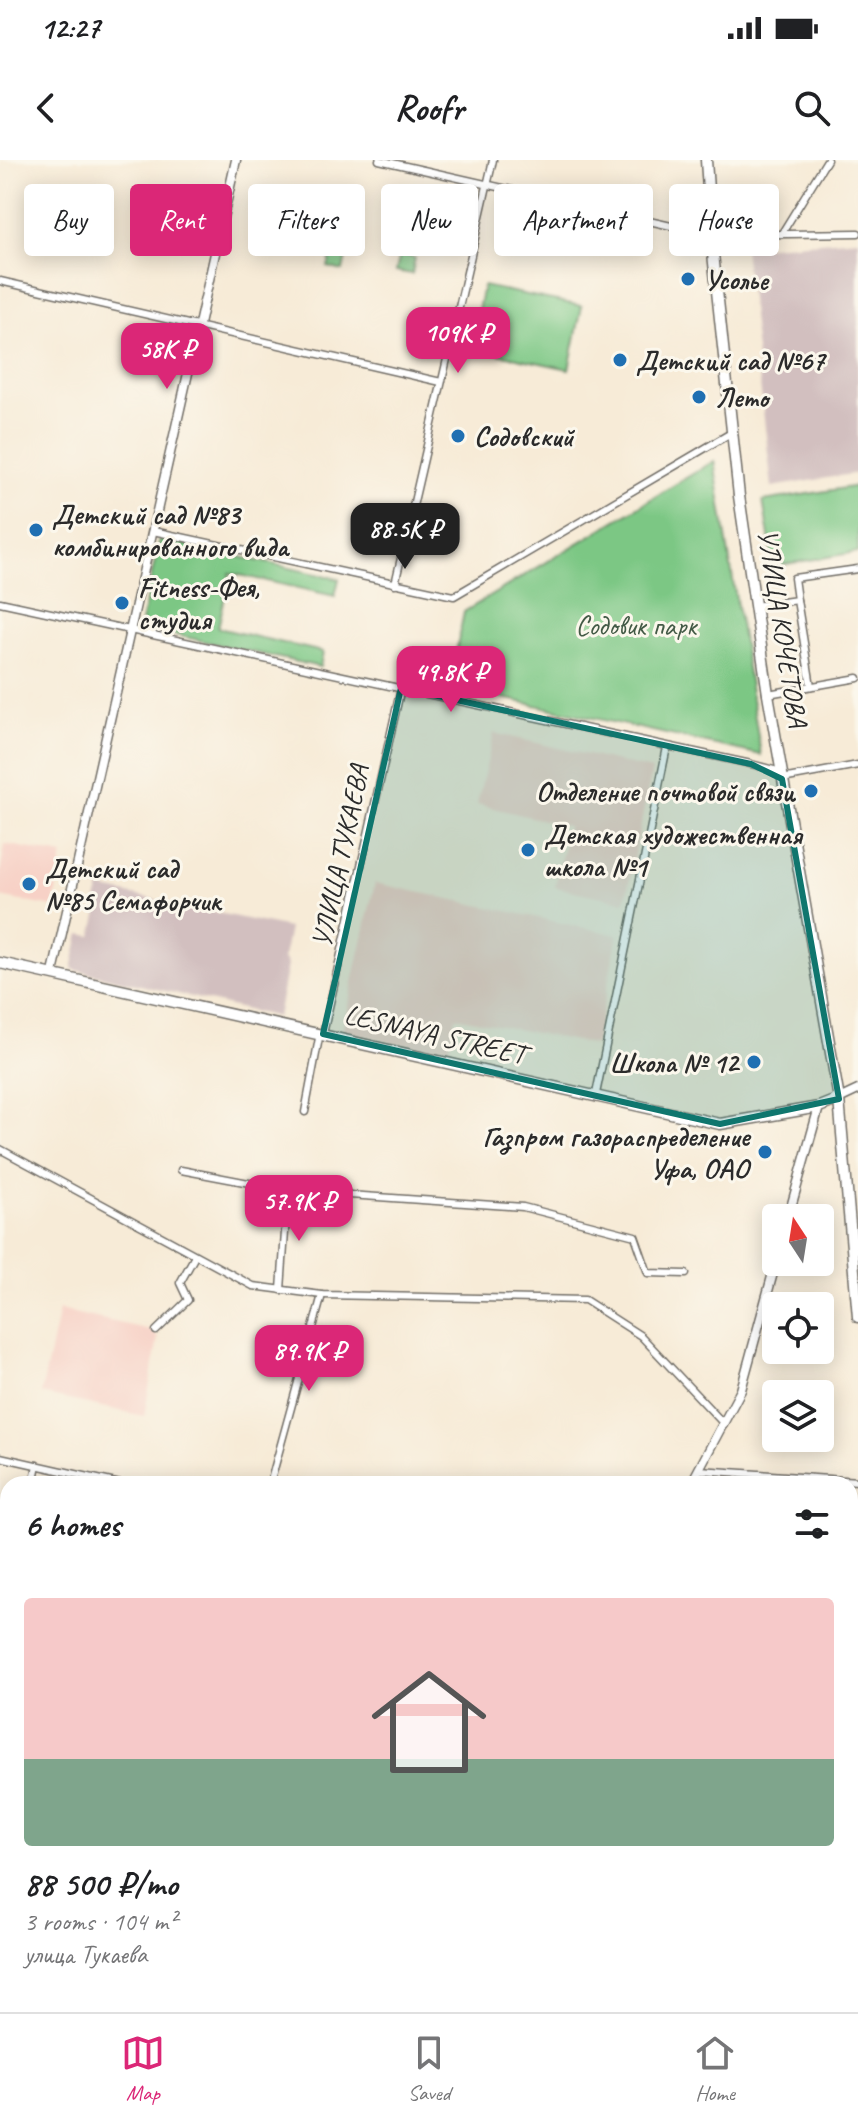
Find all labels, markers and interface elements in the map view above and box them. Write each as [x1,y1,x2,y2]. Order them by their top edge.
text: 12:27 [40,9,100,47]
text: Roofr [394,85,464,131]
icon: back [24,86,68,130]
icon: search [790,86,834,130]
chip: Buy [24,184,114,256]
chip: Rent [130,184,232,256]
chip: Filters [248,184,365,256]
chip: New [381,184,478,256]
chip: Apartment [494,184,653,256]
chip: House [669,184,779,256]
place label: Усолье [704,262,770,297]
marker: Усолье [679,270,697,288]
pin: 109K ₽ [393,307,523,375]
text: 109K ₽ [424,316,492,349]
pin: 58K ₽ [111,323,223,391]
text: 58K ₽ [139,332,195,365]
place label: Детский сад №67 [636,343,827,378]
marker: Детский сад №67 [611,351,629,369]
place label: Лето [715,380,771,415]
marker: Лето [690,388,708,406]
place label: Содовский [474,419,576,454]
marker: Содовский [449,427,467,445]
place label: Детский сад №83 комбинированного вида [52,497,291,564]
pin: 88.5K ₽ [331,503,479,571]
text: 88.5K ₽ [369,512,441,545]
marker: Детский сад №83 комбинированного вида [27,521,45,539]
street label: УЛИЦА КОЧЕТОВА [750,527,816,731]
place label: Fitness-Фея, студия [138,570,260,637]
marker: Fitness-Фея, студия [113,594,131,612]
park label: Содовик парк [576,608,698,643]
pin: 49.8K ₽ [377,646,525,714]
text: 49.8K ₽ [415,655,487,688]
street label: УЛИЦА ТУКАЕВА [304,760,377,950]
place label: Отделение почтовой связи [536,774,796,809]
marker: Отделение почтовой связи [802,782,820,800]
place label: Детская художественная школа №1 [544,817,804,884]
marker: Детская художественная школа №1 [519,841,537,859]
place label: Детский сад №85 Семафорчик [45,851,222,918]
marker: Детский сад №85 Семафорчик [20,875,38,893]
street label: LESNAYA STREET [341,996,536,1073]
place label: Школа № 12 [609,1045,740,1080]
marker: Школа № 12 [745,1053,763,1071]
place label: Газпром газораспределение Уфа, ОАО [483,1119,752,1186]
marker: Газпром газораспределение Уфа, ОАО [756,1143,774,1161]
pin: 57.9K ₽ [225,1175,373,1243]
text: 57.9K ₽ [263,1184,335,1217]
north arrow [762,1204,834,1276]
map controls [762,1204,834,1452]
button: locate [762,1292,834,1364]
pin: 89.9K ₽ [235,1325,383,1393]
text: 89.9K ₽ [273,1334,345,1367]
button: layers [762,1380,834,1452]
icon: filters [790,1502,834,1546]
text: 6 homes [24,1503,121,1546]
icon: home [357,1650,501,1794]
text: 88 500 ₽/mo [24,1862,178,1905]
text: 3 rooms · 104 m² [24,1905,176,1938]
text: улица Тукаева [24,1938,147,1971]
tab: Map [121,2031,165,2107]
tab: Saved [407,2031,451,2107]
tab: Home [693,2031,737,2107]

